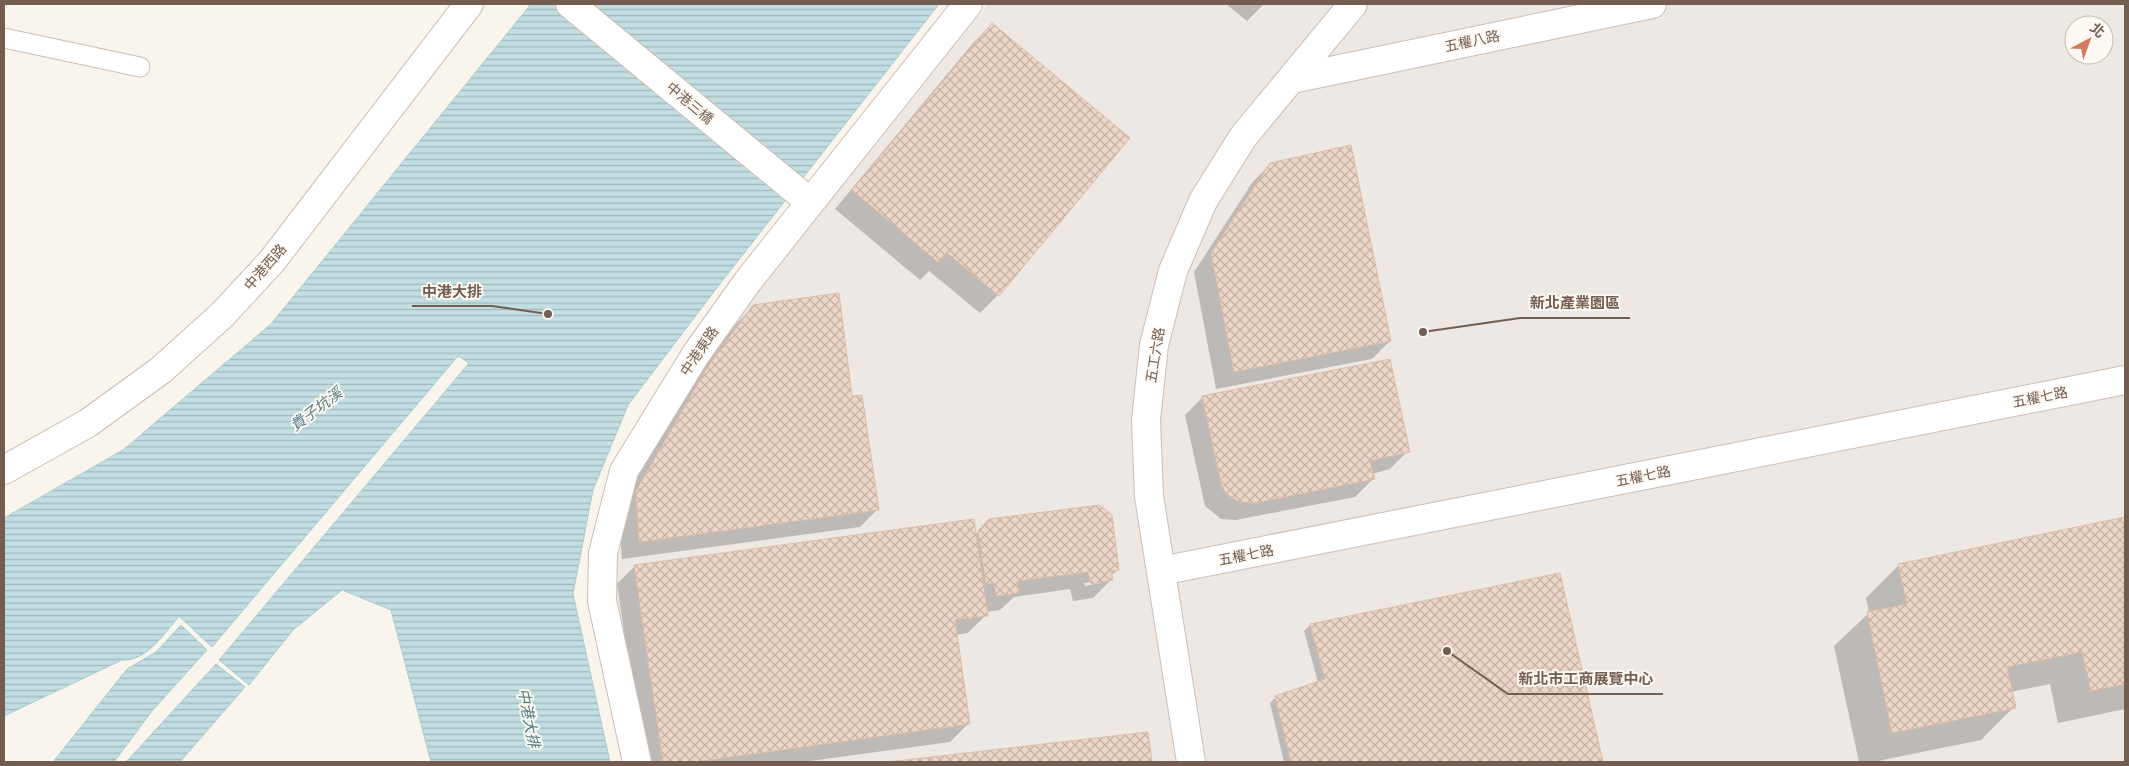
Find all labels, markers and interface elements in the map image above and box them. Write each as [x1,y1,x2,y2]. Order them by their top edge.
north arrow [2064,15,2114,65]
text: 北 [2086,19,2109,42]
street label: 五權八路 [1443,26,1501,56]
street label: 中港三橋 [663,78,717,128]
street label: 中港西路 [240,240,290,294]
callout: 中港大排 [412,276,492,306]
text: 中港大排 [422,282,482,301]
callout: 新北產業園區 [1520,288,1630,318]
text: 新北產業園區 [1530,293,1620,312]
street label: 中港東路 [676,323,722,379]
street label: 五工六路 [1142,326,1168,384]
water label: 貴子坑溪 [286,382,347,435]
street label: 五權七路 [2011,383,2069,411]
street label: 五權七路 [1614,462,1672,490]
street label: 五權七路 [1217,541,1275,569]
callout: 新北市工商展覽中心 [1508,664,1663,694]
text: 新北市工商展覽中心 [1518,669,1654,688]
water label: 中港大排 [514,687,544,751]

